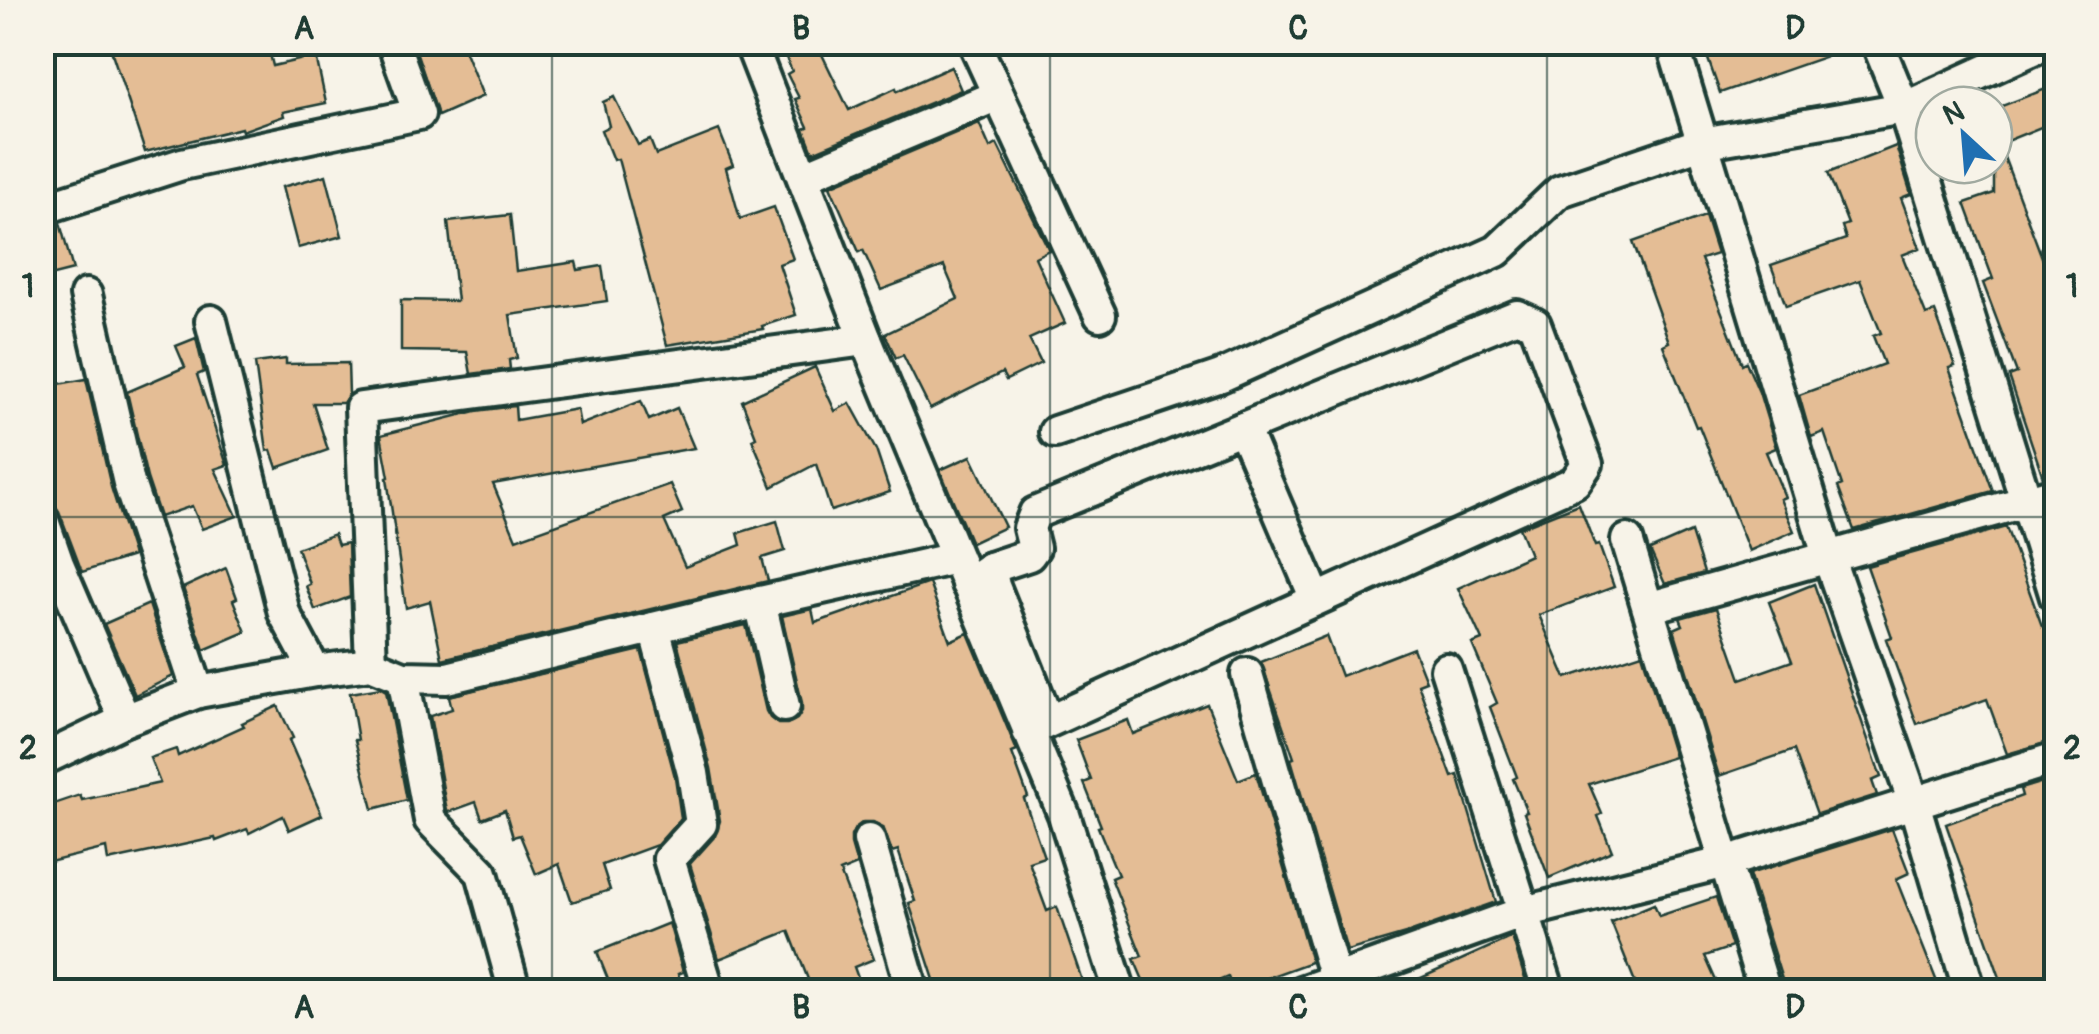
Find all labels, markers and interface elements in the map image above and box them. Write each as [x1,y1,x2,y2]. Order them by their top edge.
text: A [294,9,315,49]
text: B [792,9,810,49]
text: C [1288,9,1308,49]
text: D [1785,9,1805,49]
north arrow [1914,85,2014,185]
text: N [1938,94,1970,134]
text: 1 [22,267,34,307]
text: 1 [2066,267,2078,307]
text: 2 [19,729,37,769]
text: 2 [2063,729,2081,769]
text: A [294,988,315,1028]
text: B [792,988,810,1028]
text: C [1288,988,1308,1028]
text: D [1785,988,1805,1028]

